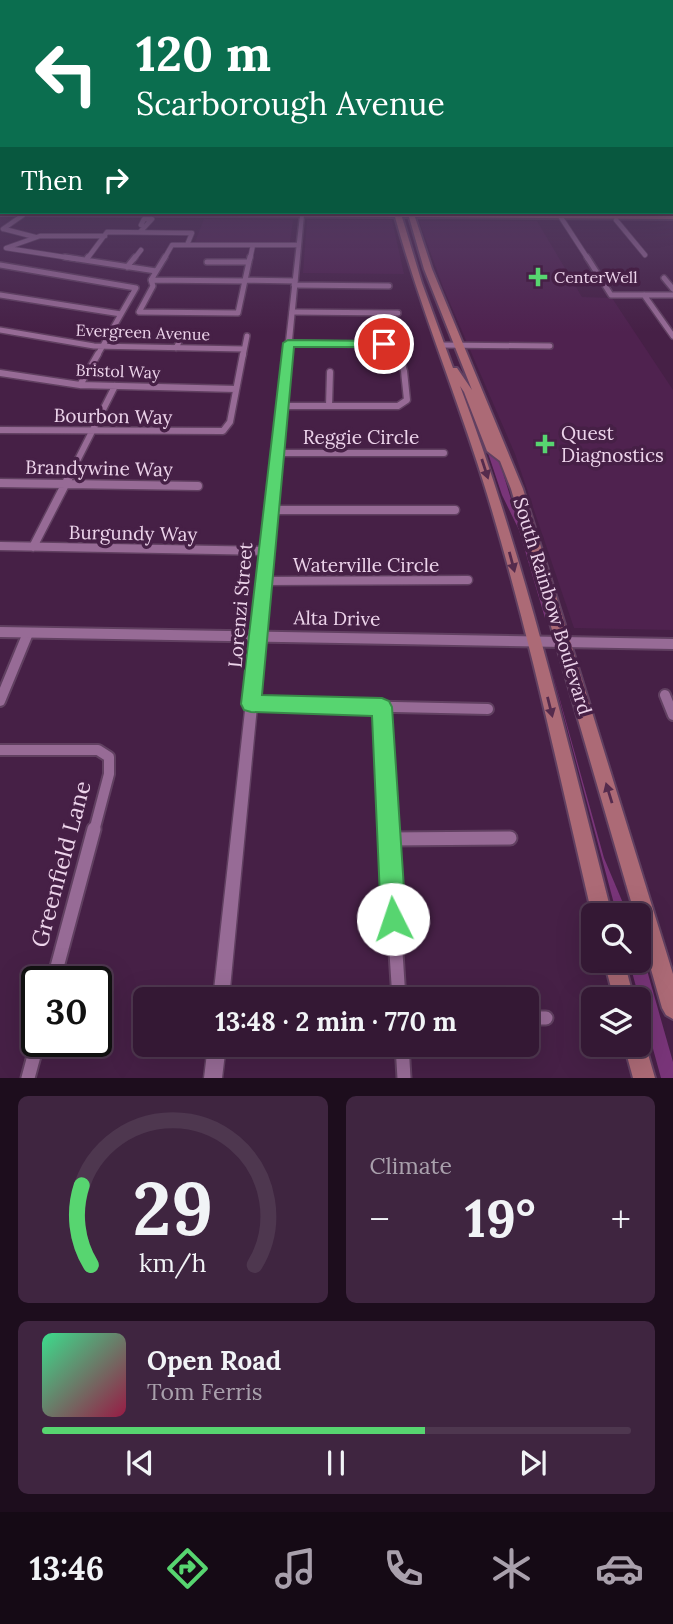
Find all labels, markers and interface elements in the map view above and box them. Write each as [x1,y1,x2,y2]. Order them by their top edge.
text: 120 m [136,22,271,84]
icon: left [21,28,112,119]
text: Scarborough Avenue [136,83,445,124]
icon: right [97,161,135,199]
text: Then [21,164,83,197]
marker: CenterWell [528,267,548,287]
place label: CenterWell [554,267,638,287]
pin [354,314,414,374]
street label: Evergreen Avenue [75,320,211,344]
icon: arrive [365,325,403,363]
street label: Bristol Way [75,360,161,382]
street label: Bourbon Way [53,403,173,429]
place label: Quest Diagnostics [561,421,664,467]
street label: Reggie Circle [303,425,419,449]
marker: Quest Diagnostics [535,434,555,454]
street label: Brandywine Way [25,455,173,481]
one-way arrow [480,458,491,479]
street label: South Rainbow Boulevard [508,494,598,718]
street label: Burgundy Way [68,520,198,546]
street label: Lorenzi Street [223,541,257,669]
one-way arrow [507,552,517,573]
street label: Waterville Circle [293,553,439,577]
street label: Alta Drive [292,605,381,631]
one-way arrow [545,697,556,719]
street label: Greenfield Lane [24,778,97,950]
one-way arrow [604,783,614,804]
position arrow [356,882,430,956]
map controls [581,903,651,1057]
button: search [581,903,651,973]
speed limit sign: 30 [21,966,112,1057]
button: layers [581,987,651,1057]
text: 13:48 · 2 min · 770 m [215,1005,457,1038]
text: Climate [370,1151,452,1180]
text: 29 [132,1163,213,1256]
text: 19° [465,1185,536,1251]
text: − [370,1195,390,1243]
text: + [611,1195,631,1243]
text: km/h [139,1247,207,1279]
text: Open Road [147,1344,281,1377]
text: Tom Ferris [147,1377,262,1406]
icon: previous [121,1444,159,1482]
icon: pause [317,1444,355,1482]
icon: next [514,1444,552,1482]
icon: directions [163,1544,212,1593]
icon: music [271,1544,320,1593]
icon: phone [379,1544,428,1593]
icon: climate [487,1544,536,1593]
icon: car [595,1544,644,1593]
text: 13:46 [29,1548,104,1589]

